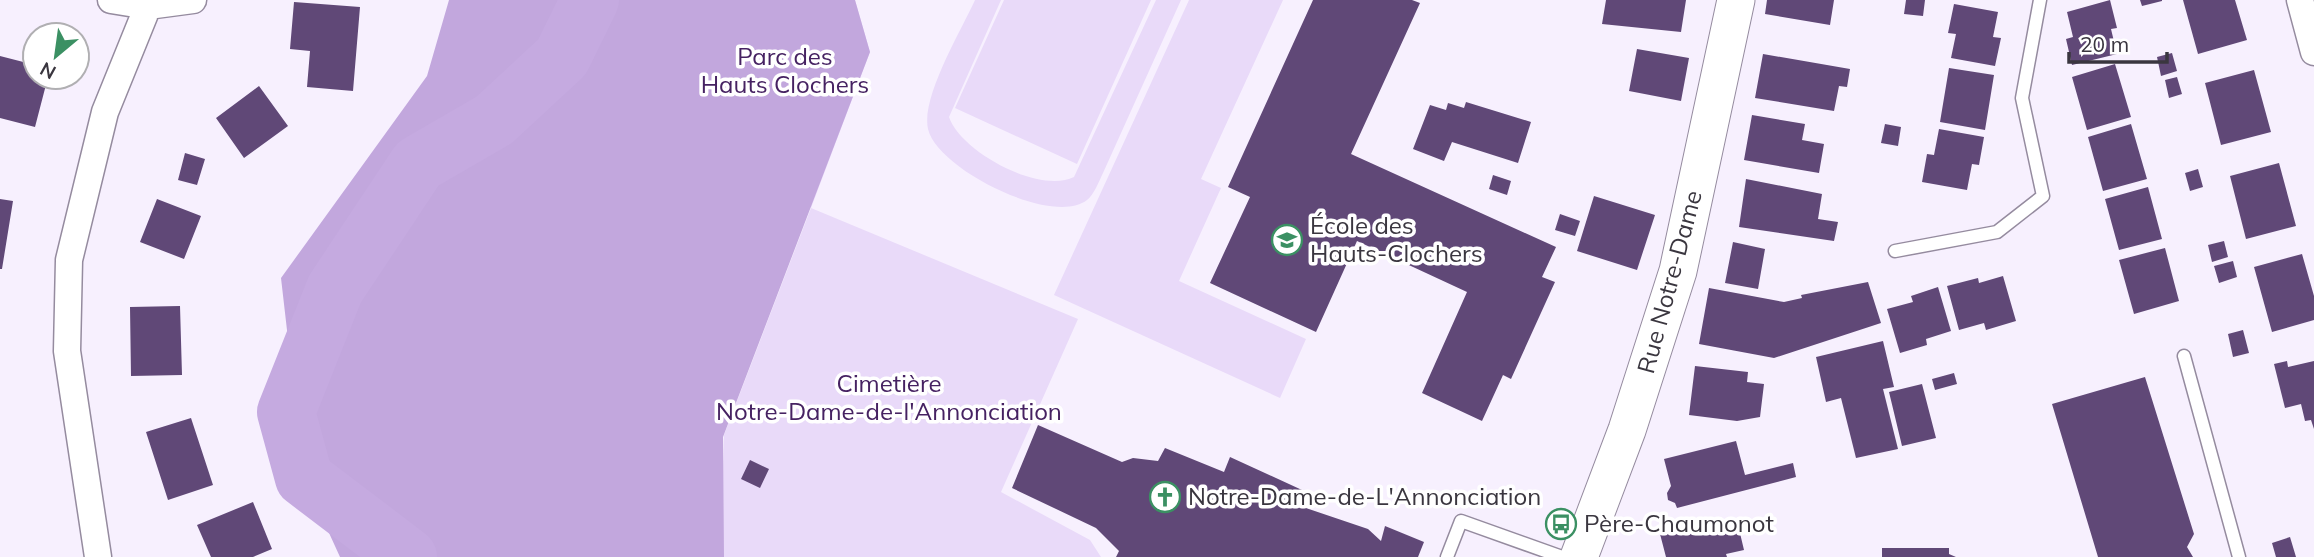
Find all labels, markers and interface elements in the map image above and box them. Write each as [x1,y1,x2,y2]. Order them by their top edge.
north arrow [21,21,91,91]
scale bar [2069,21,2167,65]
text: 20 m [2080,31,2129,57]
park label: Parc des Hauts Clochers [701,41,869,99]
text: N [36,57,60,85]
street label: Rue Notre-Dame [1630,187,1708,377]
place label: École des Hauts-Clochers [1310,210,1483,268]
school or university icon: École des Hauts-Clochers [1270,223,1304,257]
park label: Cimetière Notre-Dame-de-l'Annonciation [716,368,1062,426]
church icon: Notre-Dame-de-L'Annonciation [1148,480,1182,514]
place label: Notre-Dame-de-L'Annonciation [1188,481,1541,511]
bus stop icon: Père-Chaumonot [1544,507,1578,541]
place label: Père-Chaumonot [1584,508,1774,538]

